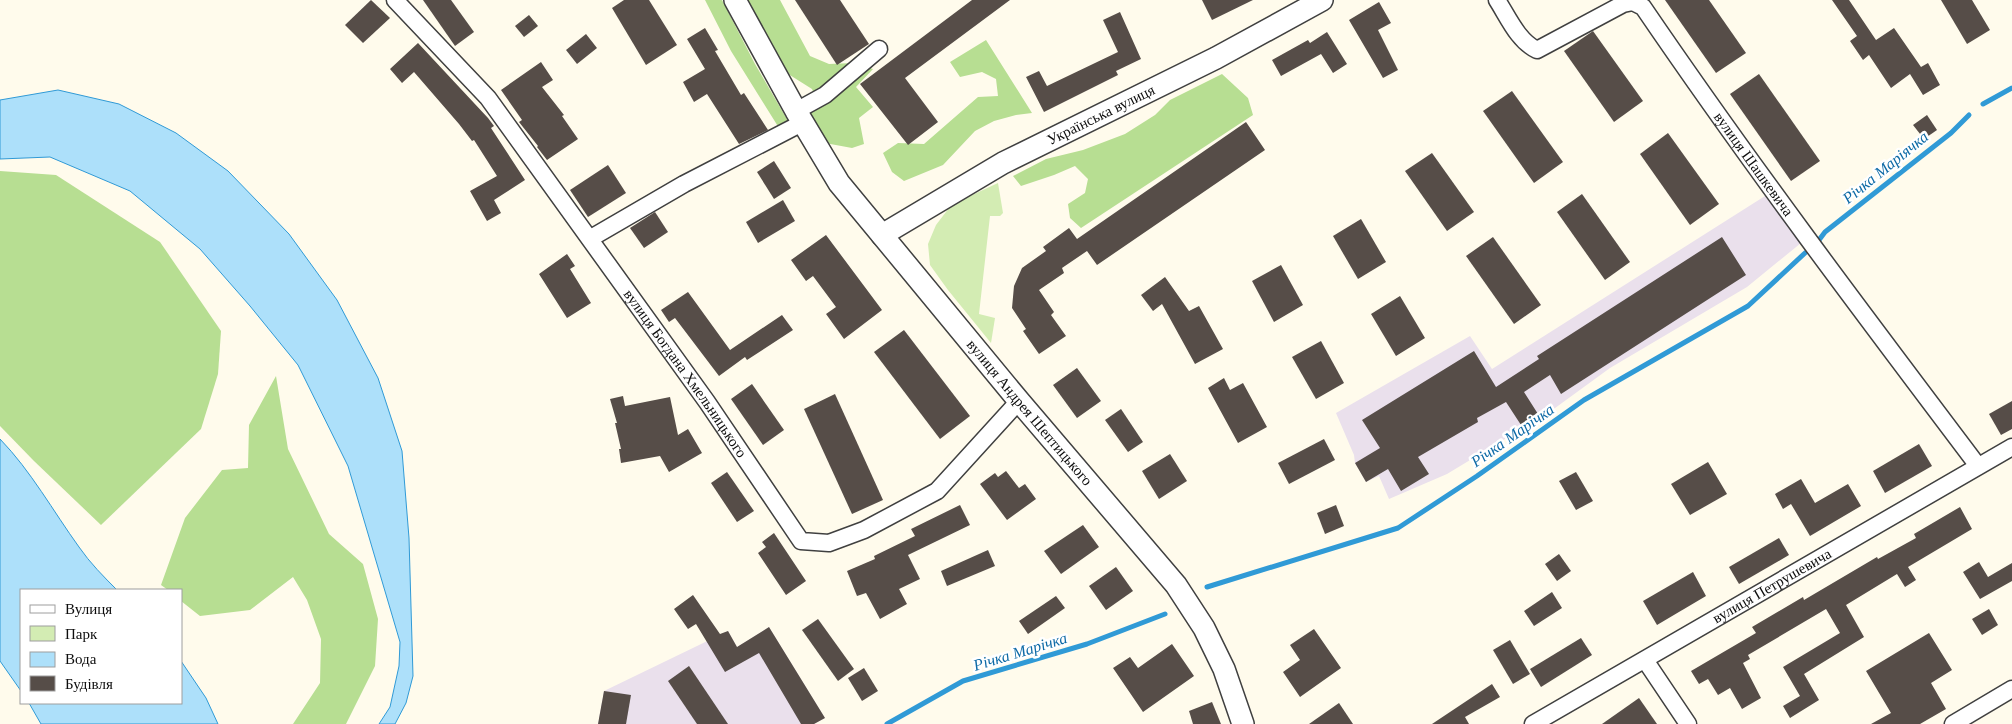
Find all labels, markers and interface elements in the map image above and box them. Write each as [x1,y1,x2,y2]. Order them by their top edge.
street label: Українська вулиця [1045,81,1157,148]
street label: вулиця Шашкевича [1711,109,1797,219]
water label: Річка Маріячка [1839,128,1932,208]
street label: вулиця Богдана Хмельницького [621,287,750,460]
street label: вулиця Андрея Шептицького [964,337,1096,489]
water label: Річка Марічка [1467,401,1558,472]
street label: вулиця Петрушевича [1710,545,1834,626]
legend [20,589,182,704]
text: Вулиця [65,601,112,617]
text: Парк [65,626,98,642]
water label: Річка Марічка [970,629,1069,675]
text: Вода [65,651,97,667]
text: Будівля [65,676,113,692]

